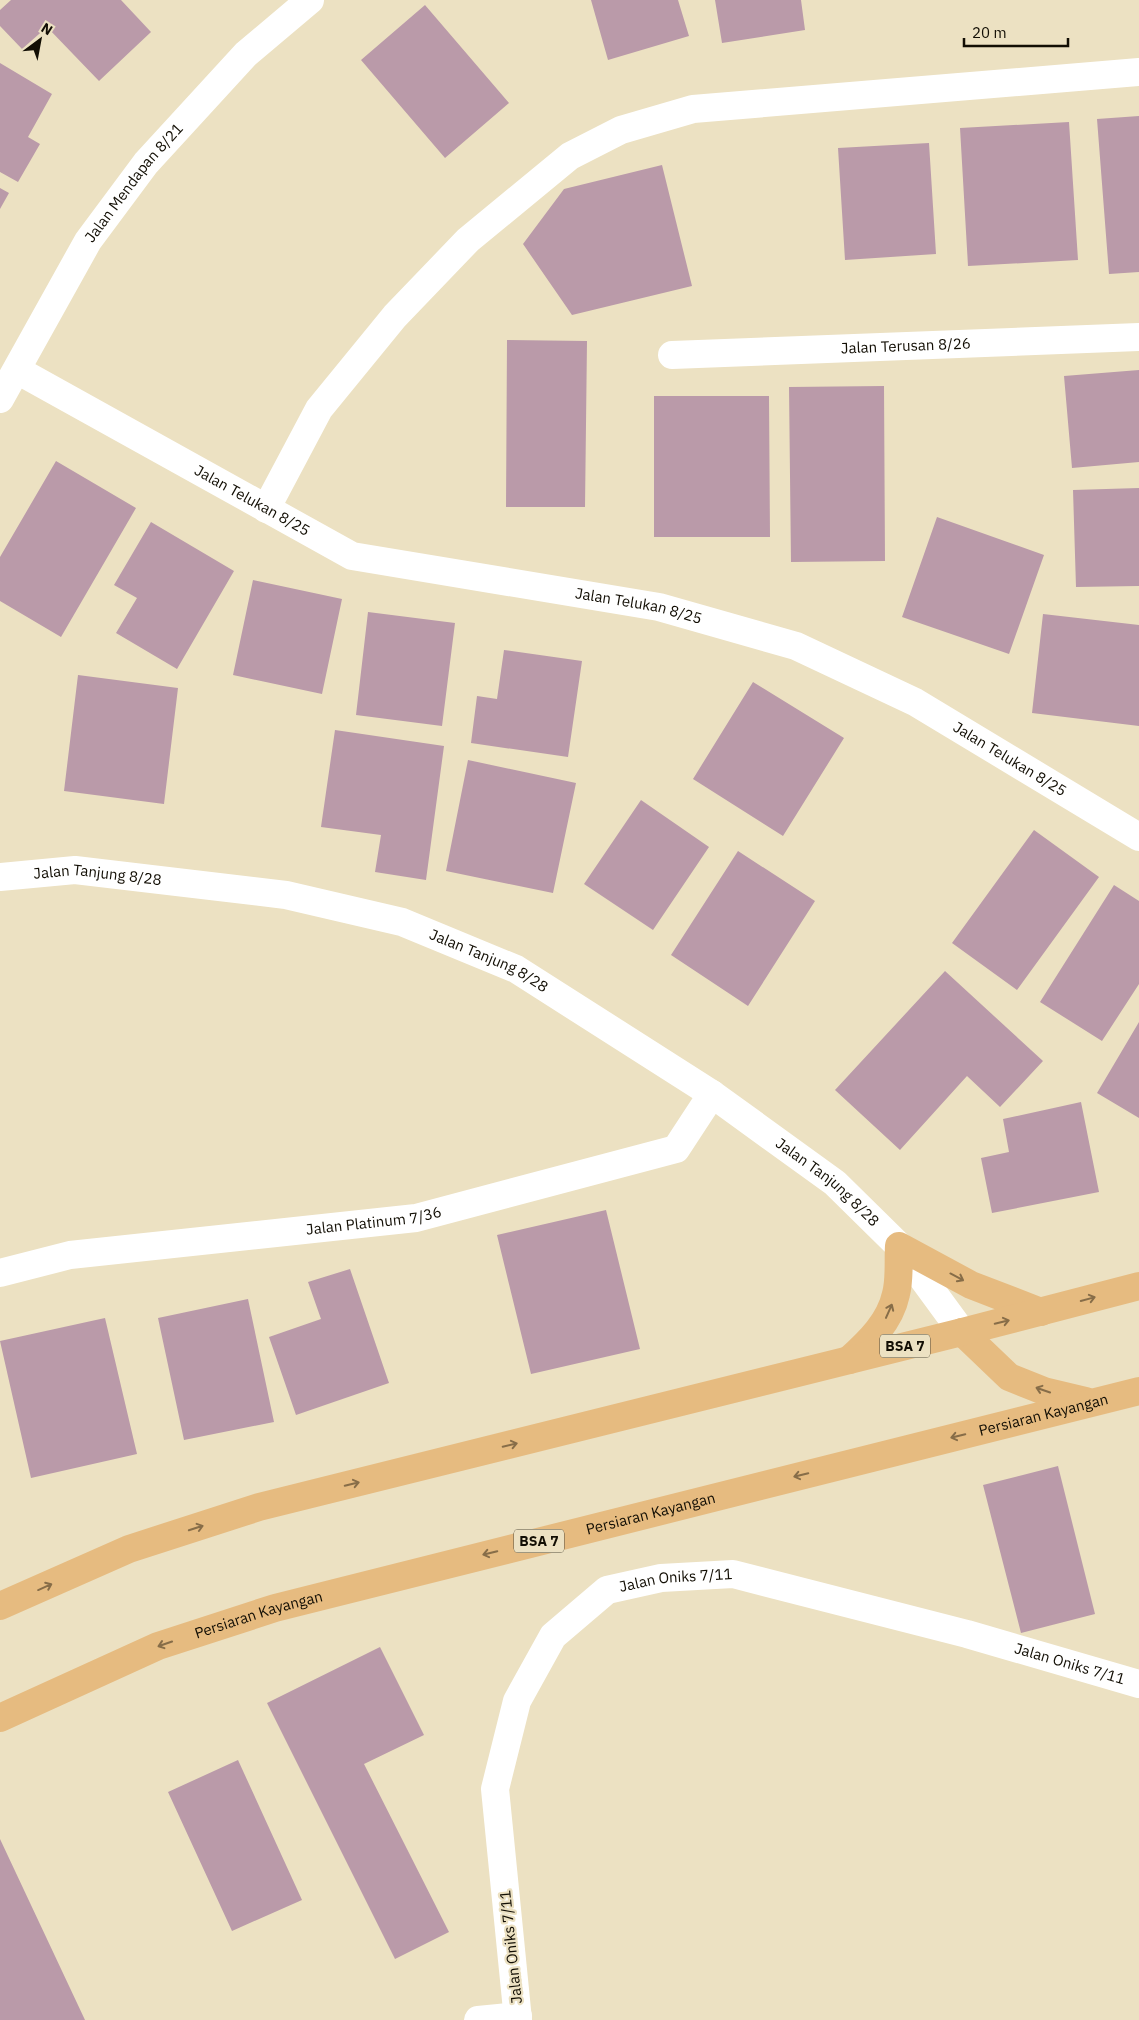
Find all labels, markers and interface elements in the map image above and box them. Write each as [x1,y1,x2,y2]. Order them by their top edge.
north arrow [15,15,65,65]
scale bar [964,15,1068,47]
text: N [38,19,56,39]
text: 20 m [972,23,1007,42]
street label: Jalan Mendapan 8/21 [80,119,187,246]
street label: Jalan Terusan 8/26 [841,333,971,357]
street label: Jalan Telukan 8/25 [191,461,313,540]
street label: Jalan Telukan 8/25 [574,583,704,628]
street label: Jalan Telukan 8/25 [950,717,1070,800]
street label: Jalan Tanjung 8/28 [32,860,163,889]
street label: Jalan Tanjung 8/28 [427,924,552,996]
street label: Jalan Tanjung 8/28 [772,1133,883,1230]
street label: Jalan Platinum 7/36 [305,1202,443,1239]
one-way arrow [949,1273,964,1283]
one-way arrow [1080,1294,1096,1304]
one-way arrow [885,1304,895,1319]
one-way arrow [993,1317,1009,1326]
road number: BSA 7 [880,1334,930,1358]
one-way arrow [1036,1385,1051,1394]
street label: Persiaran Kayangan [977,1389,1110,1440]
one-way arrow [951,1431,967,1441]
one-way arrow [501,1440,517,1449]
one-way arrow [793,1471,809,1480]
one-way arrow [344,1479,360,1488]
street label: Persiaran Kayangan [584,1488,717,1539]
one-way arrow [187,1522,203,1532]
road number: BSA 7 [514,1530,564,1552]
one-way arrow [483,1549,499,1559]
street label: Jalan Oniks 7/11 [617,1564,733,1596]
one-way arrow [37,1581,52,1591]
street label: Persiaran Kayangan [192,1586,324,1643]
street label: Jalan Oniks 7/11 [1012,1638,1127,1688]
one-way arrow [158,1640,174,1649]
street label: Jalan Oniks 7/11 [495,1889,526,2005]

